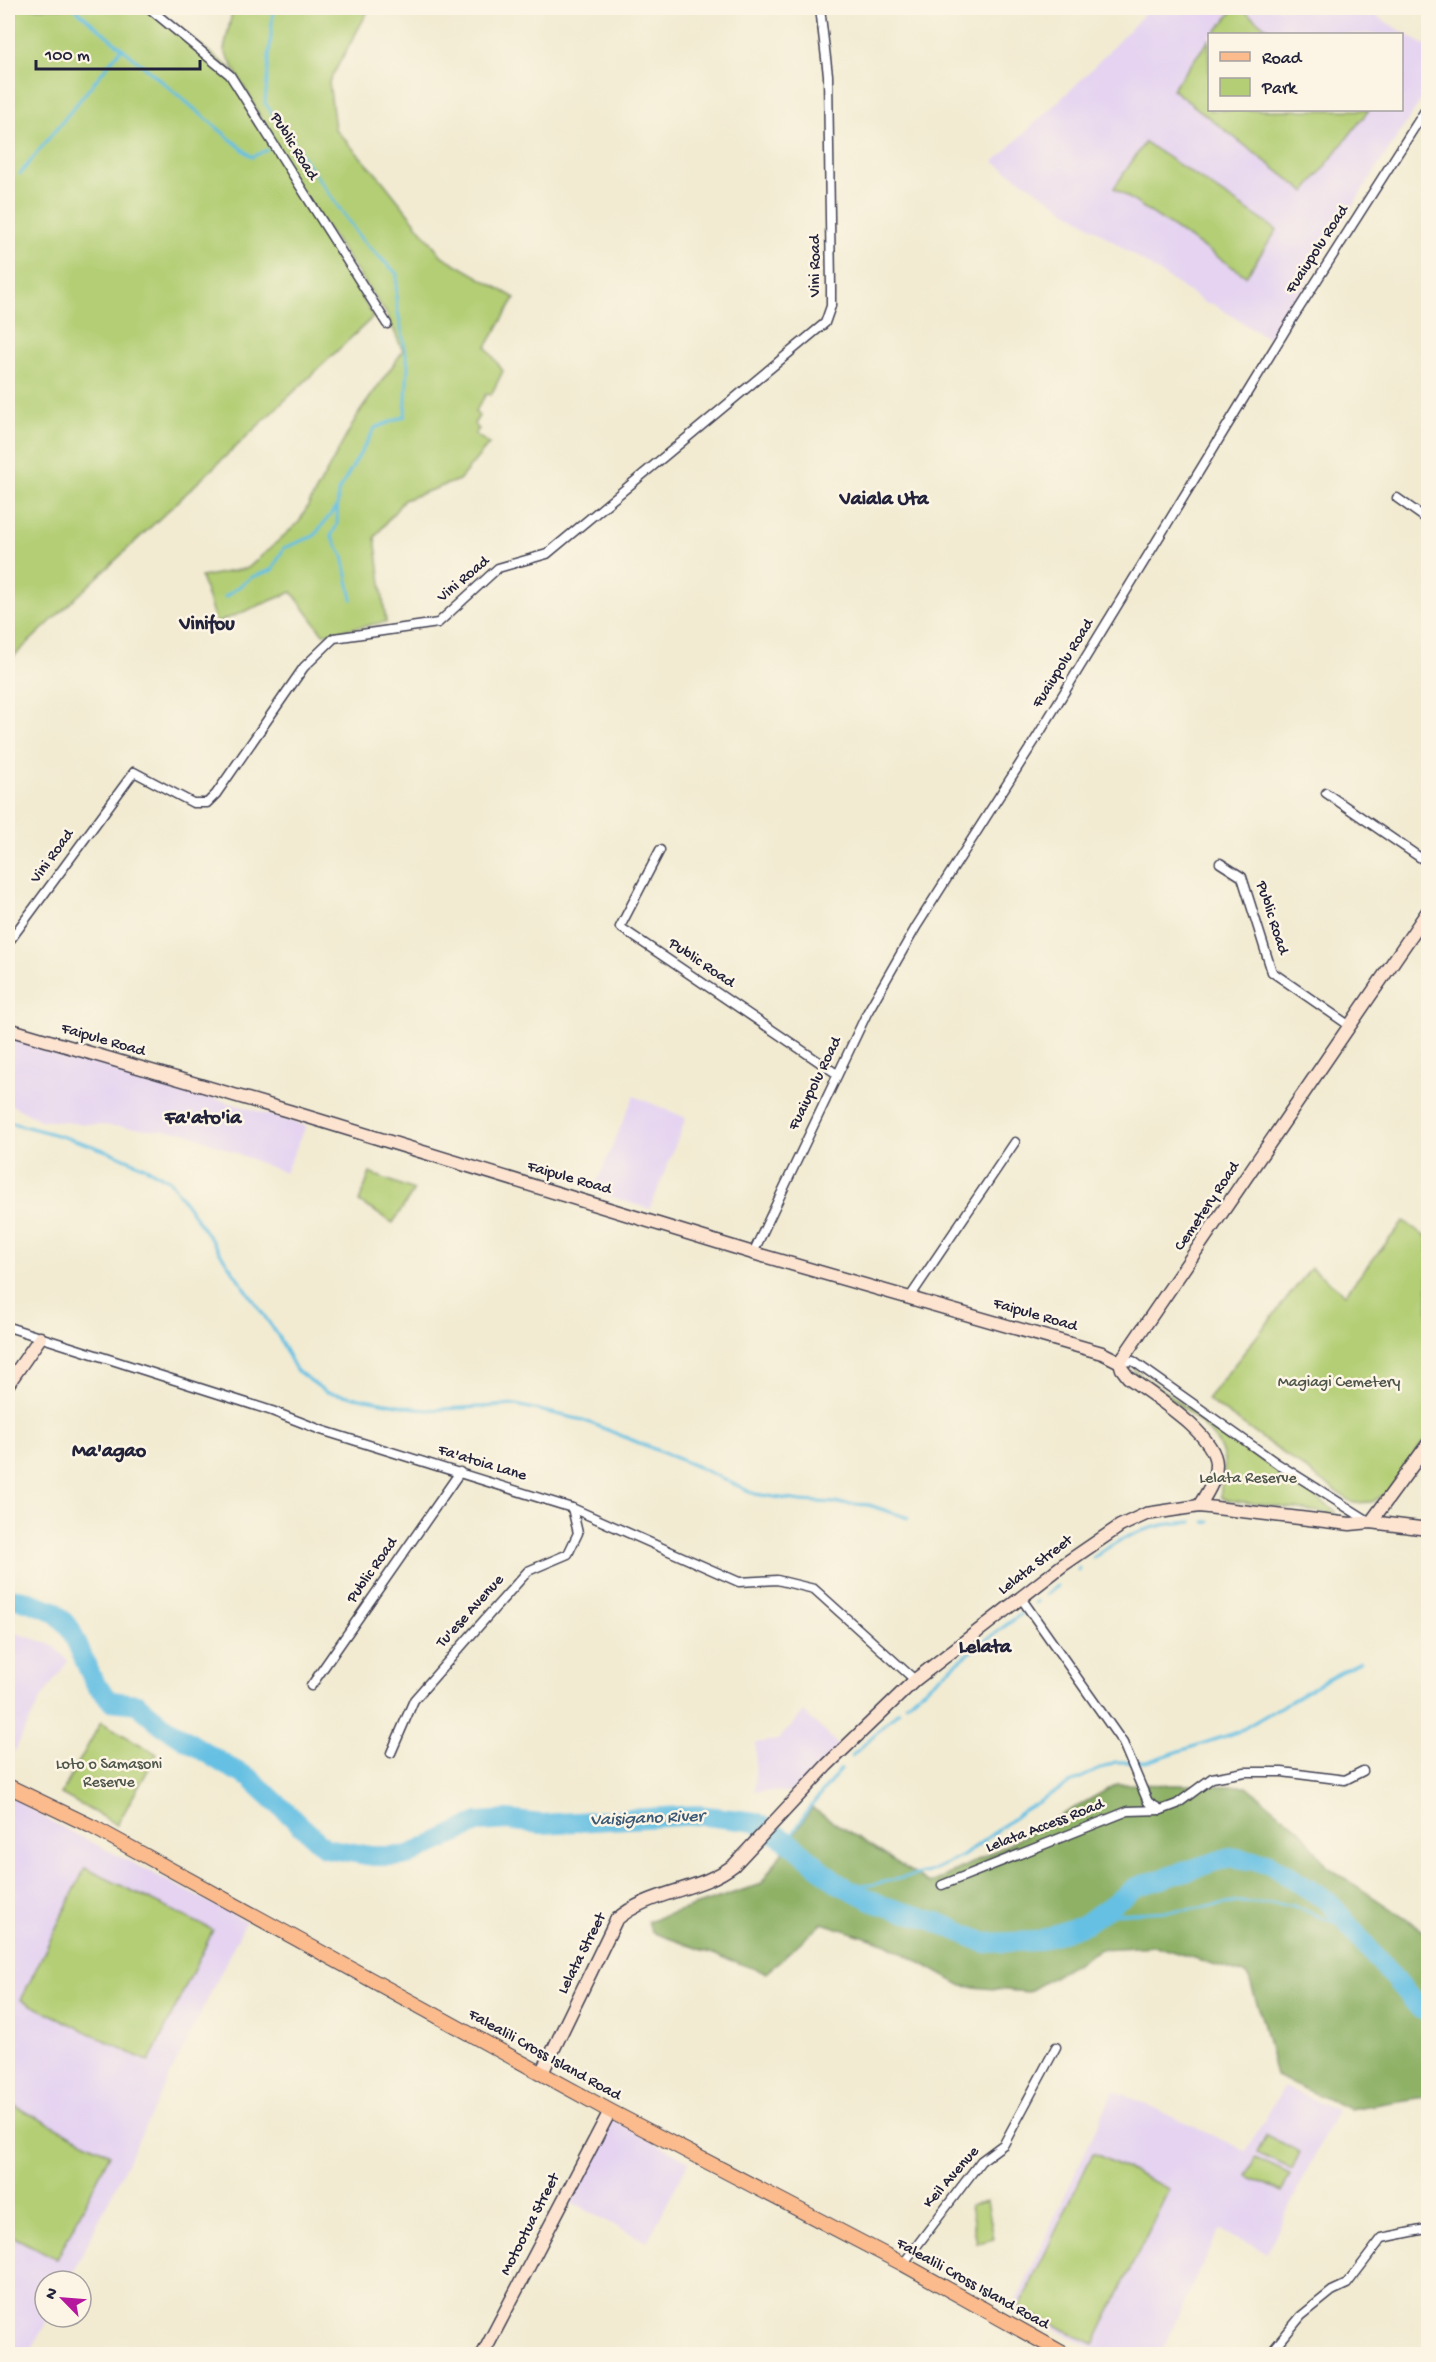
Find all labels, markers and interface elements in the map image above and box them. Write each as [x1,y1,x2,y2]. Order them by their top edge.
scale bar [36,33,200,71]
legend [1208,33,1403,111]
text: 100 m [44,46,90,67]
text: Road [1262,49,1303,70]
text: Park [1261,79,1298,100]
street label: Public Road [264,109,322,186]
street label: Fuaiupolu Road [1282,201,1354,299]
street label: Vini Road [807,233,826,298]
district label: Vaiala Uta [839,489,929,512]
street label: Vini Road [433,552,495,608]
district label: Vinifou [178,614,235,637]
street label: Fuaiupolu Road [1029,615,1100,713]
street label: Vini Road [26,825,80,889]
street label: Public Road [1250,878,1292,959]
street label: Public Road [663,934,739,994]
street label: Faipule Road [58,1020,149,1062]
street label: Fuaiupolu Road [785,1033,847,1135]
district label: Fa'ato'ia [164,1108,242,1131]
street label: Cemetery Road [1171,1157,1246,1255]
street label: Faipule Road [524,1158,615,1200]
street label: Faipule Road [990,1295,1081,1337]
park label: Magiagi Cemetery [1278,1374,1400,1393]
district label: Ma'agao [72,1441,147,1464]
street label: Fa'atoia Lane [434,1441,529,1487]
park label: Lelata Reserve [1199,1470,1297,1489]
street label: Lelata Street [995,1531,1078,1600]
street label: Public Road [343,1533,403,1608]
street label: Tu'ese Avenue [432,1571,509,1653]
district label: Lelata [959,1637,1012,1660]
park label: Loto o Samasoni Reserve [56,1756,162,1793]
street label: Lelata Access Road [983,1795,1108,1858]
water label: Vaisigano River [590,1806,708,1831]
street label: Lelata Street [554,1909,612,1998]
street label: Falealili Cross Island Road [463,2006,625,2107]
street label: Keil Avenue [920,2143,985,2213]
street label: Motootua Street [497,2170,566,2279]
street label: Falealili Cross Island Road [891,2235,1053,2336]
north arrow [33,2269,93,2329]
text: N [42,2285,64,2303]

